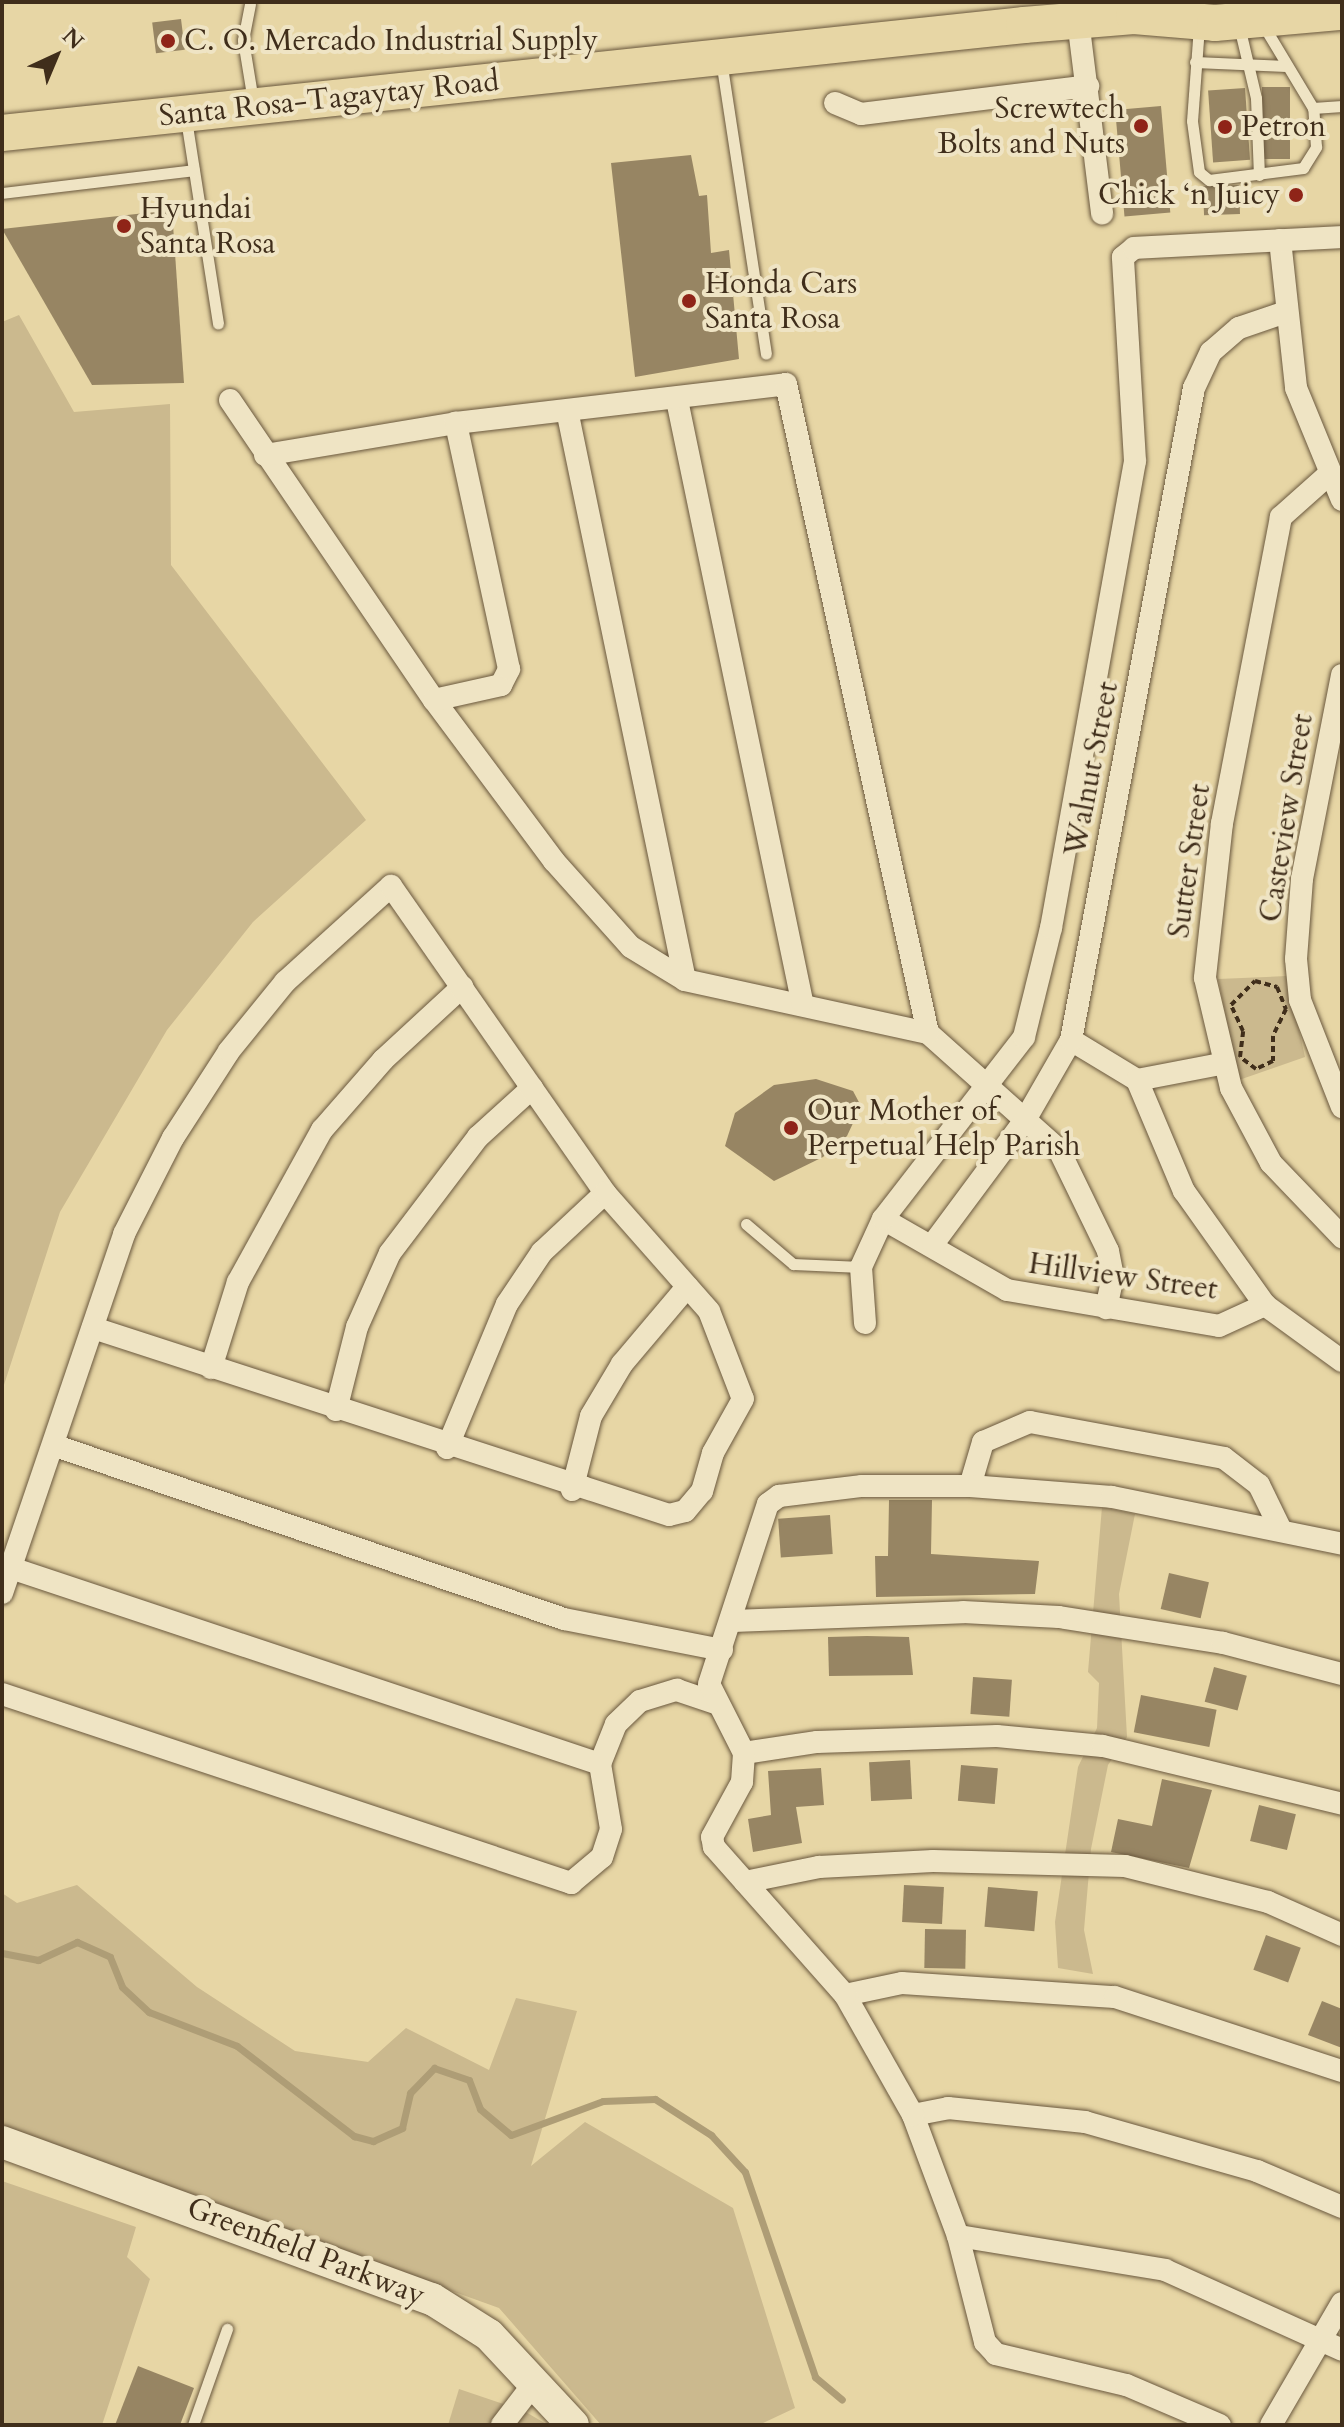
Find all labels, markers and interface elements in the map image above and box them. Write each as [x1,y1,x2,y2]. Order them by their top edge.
north arrow [16,16,96,96]
text: N [55,21,90,56]
place label: C. O. Mercado Industrial Supply [184,23,598,59]
marker: C. O. Mercado Industrial Supply [159,32,177,50]
street label: Santa Rosa-Tagaytay Road [157,63,501,135]
place label: Screwtech Bolts and Nuts [938,91,1125,162]
place label: Petron [1241,109,1326,145]
marker: Screwtech Bolts and Nuts [1132,117,1150,135]
marker: Petron [1216,118,1234,136]
place label: Chick ‘n Juicy [1098,177,1280,213]
marker: Chick ‘n Juicy [1287,186,1305,204]
place label: Hyundai Santa Rosa [140,191,276,262]
marker: Hyundai Santa Rosa [115,217,133,235]
place label: Honda Cars Santa Rosa [705,266,857,336]
marker: Honda Cars Santa Rosa [680,292,698,310]
street label: Walnut Street [1057,679,1127,859]
street label: Casteview Street [1253,711,1321,925]
street label: Sutter Street [1161,782,1219,940]
place label: Our Mother of Perpetual Help Parish [807,1093,1080,1164]
marker: Our Mother of Perpetual Help Parish [782,1119,800,1137]
street label: Hillview Street [1026,1246,1220,1308]
street label: Greenfield Parkway [182,2190,430,2314]

